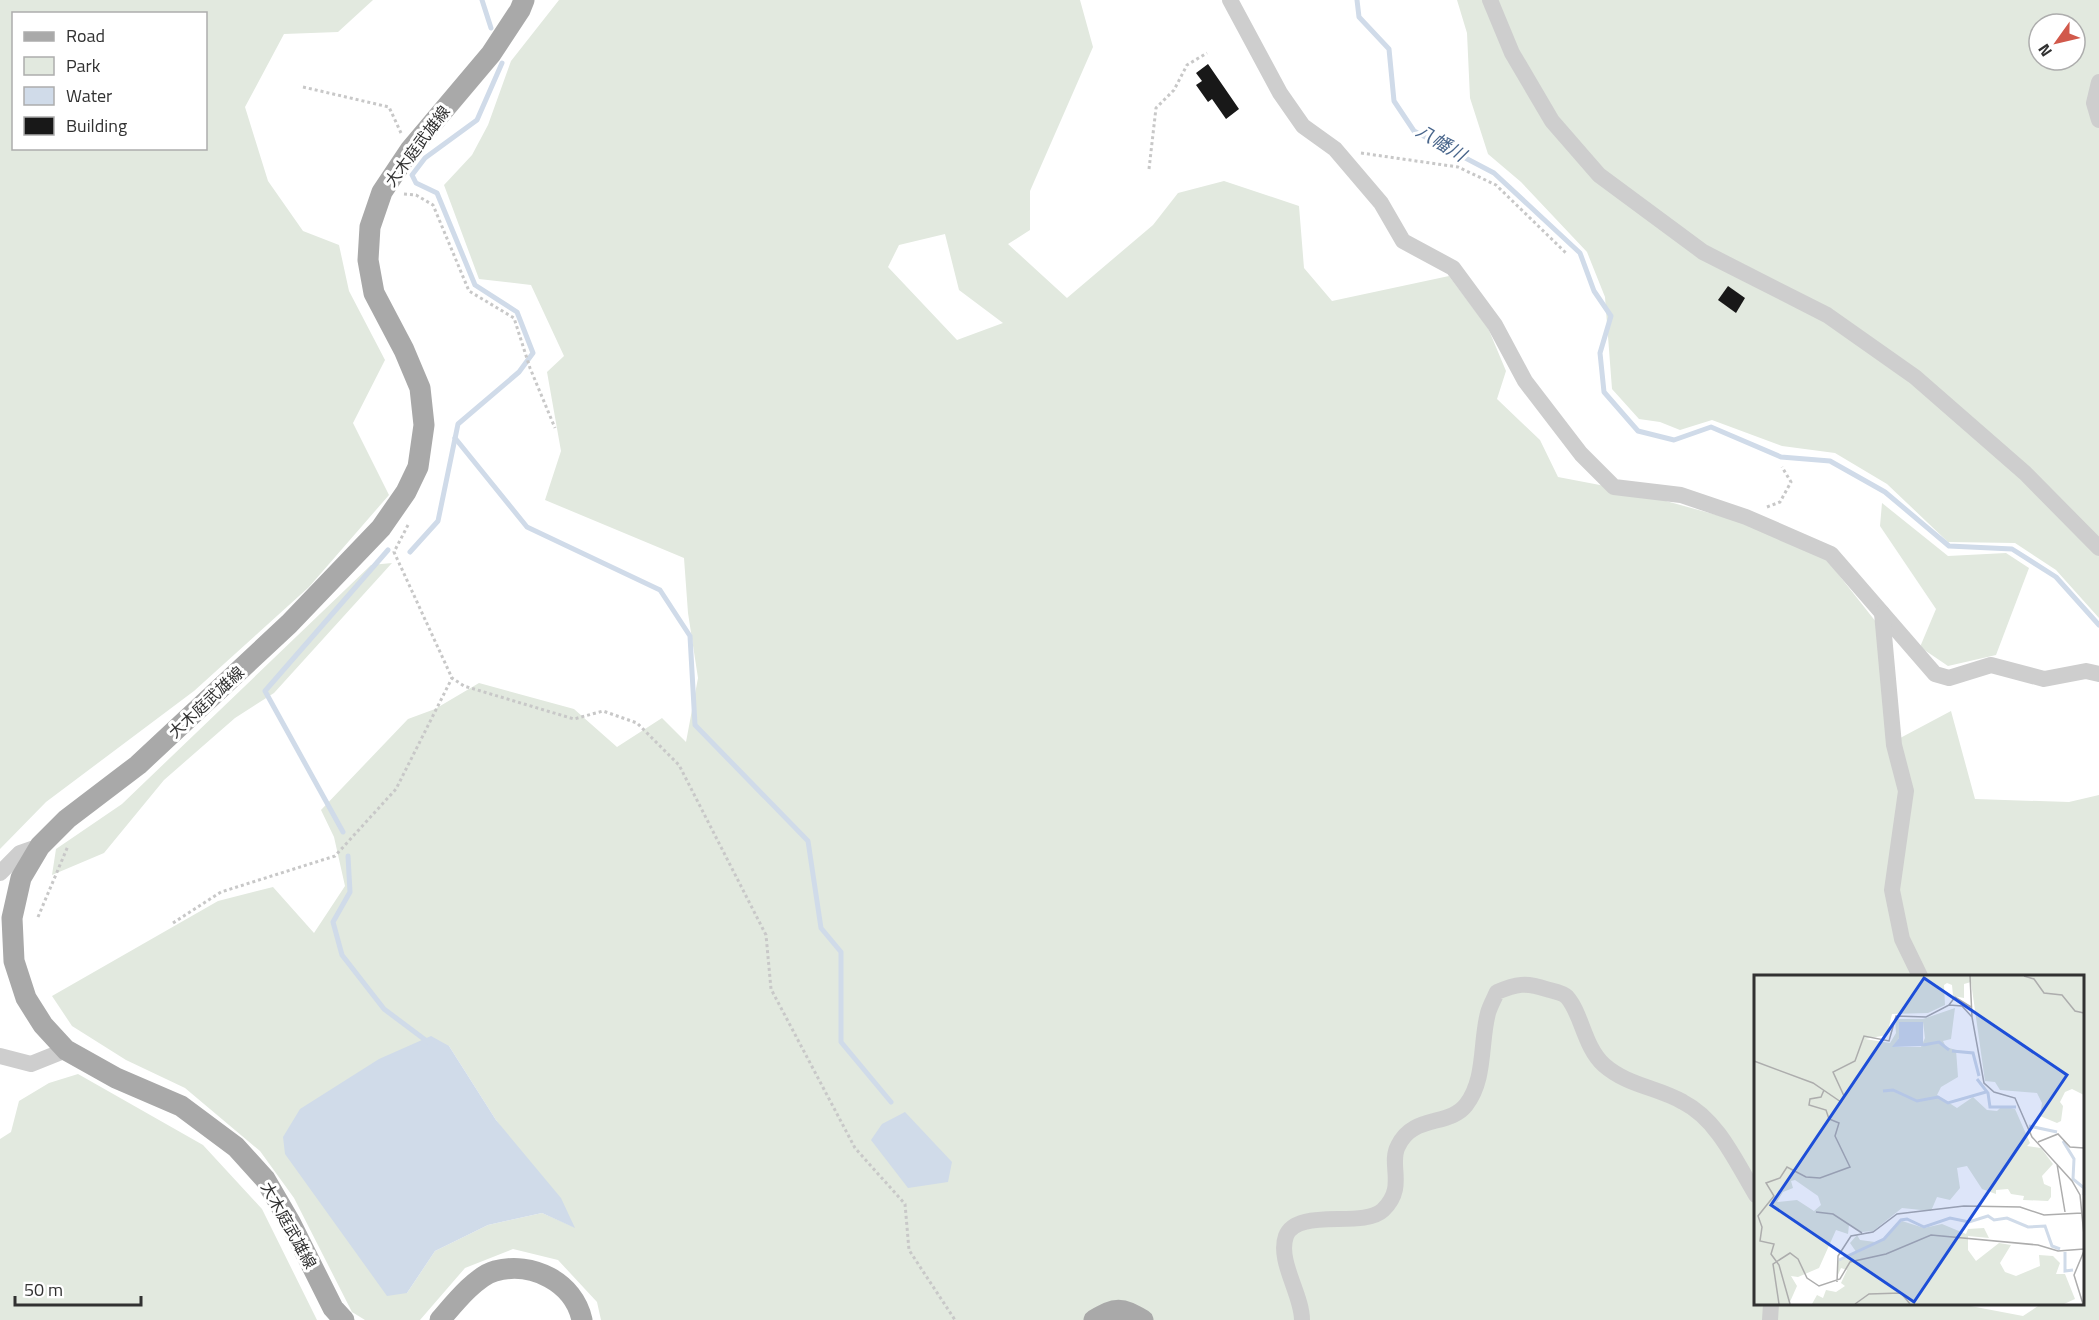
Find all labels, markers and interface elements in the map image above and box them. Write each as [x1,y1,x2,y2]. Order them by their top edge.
legend [12,12,207,150]
north arrow [2027,12,2087,72]
text: Road [66,22,105,49]
text: N [2032,39,2058,62]
text: Park [66,52,101,79]
text: Water [66,82,112,109]
street label: 大木庭武雄線 [379,100,455,192]
text: Building [66,112,127,139]
water label: 八幡川 [1411,117,1473,169]
street label: 大木庭武雄線 [163,660,249,744]
inset map [1754,975,2084,1305]
street label: 大木庭武雄線 [255,1177,323,1273]
scale bar [15,1269,141,1307]
text: 50 m [24,1276,63,1303]

